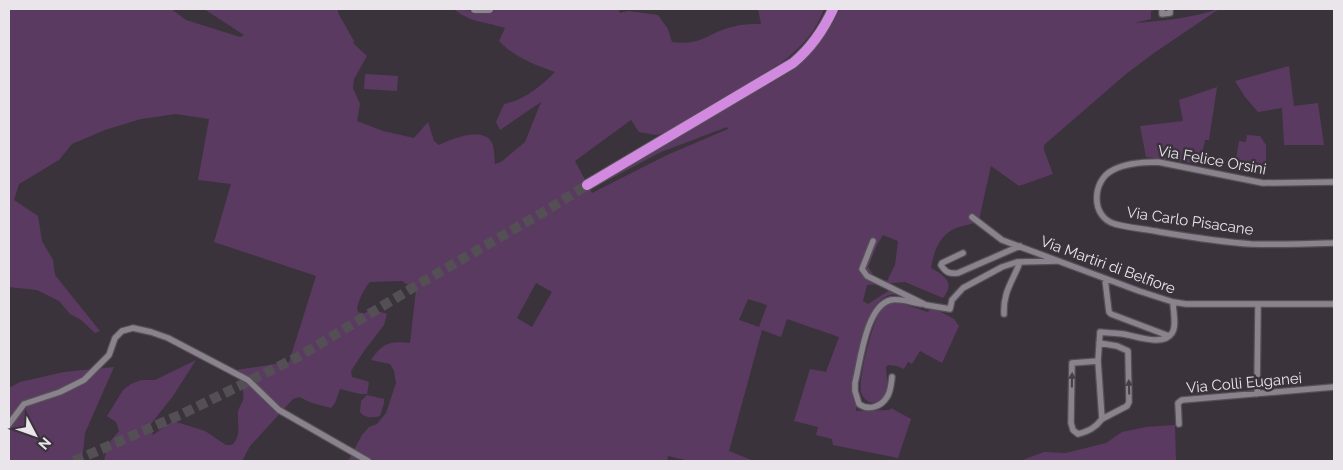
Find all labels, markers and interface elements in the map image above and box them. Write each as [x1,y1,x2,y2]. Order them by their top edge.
street label: Via Felice Orsini [1156,142,1268,178]
street label: Via Carlo Pisacane [1125,203,1255,239]
street label: Via Martiri di Belfiore [1038,232,1178,298]
street label: Via Colli Euganei [1185,369,1303,397]
one-way arrow [1068,372,1076,388]
one-way arrow [1125,378,1133,394]
north arrow [10,410,60,460]
text: N [35,434,54,453]

